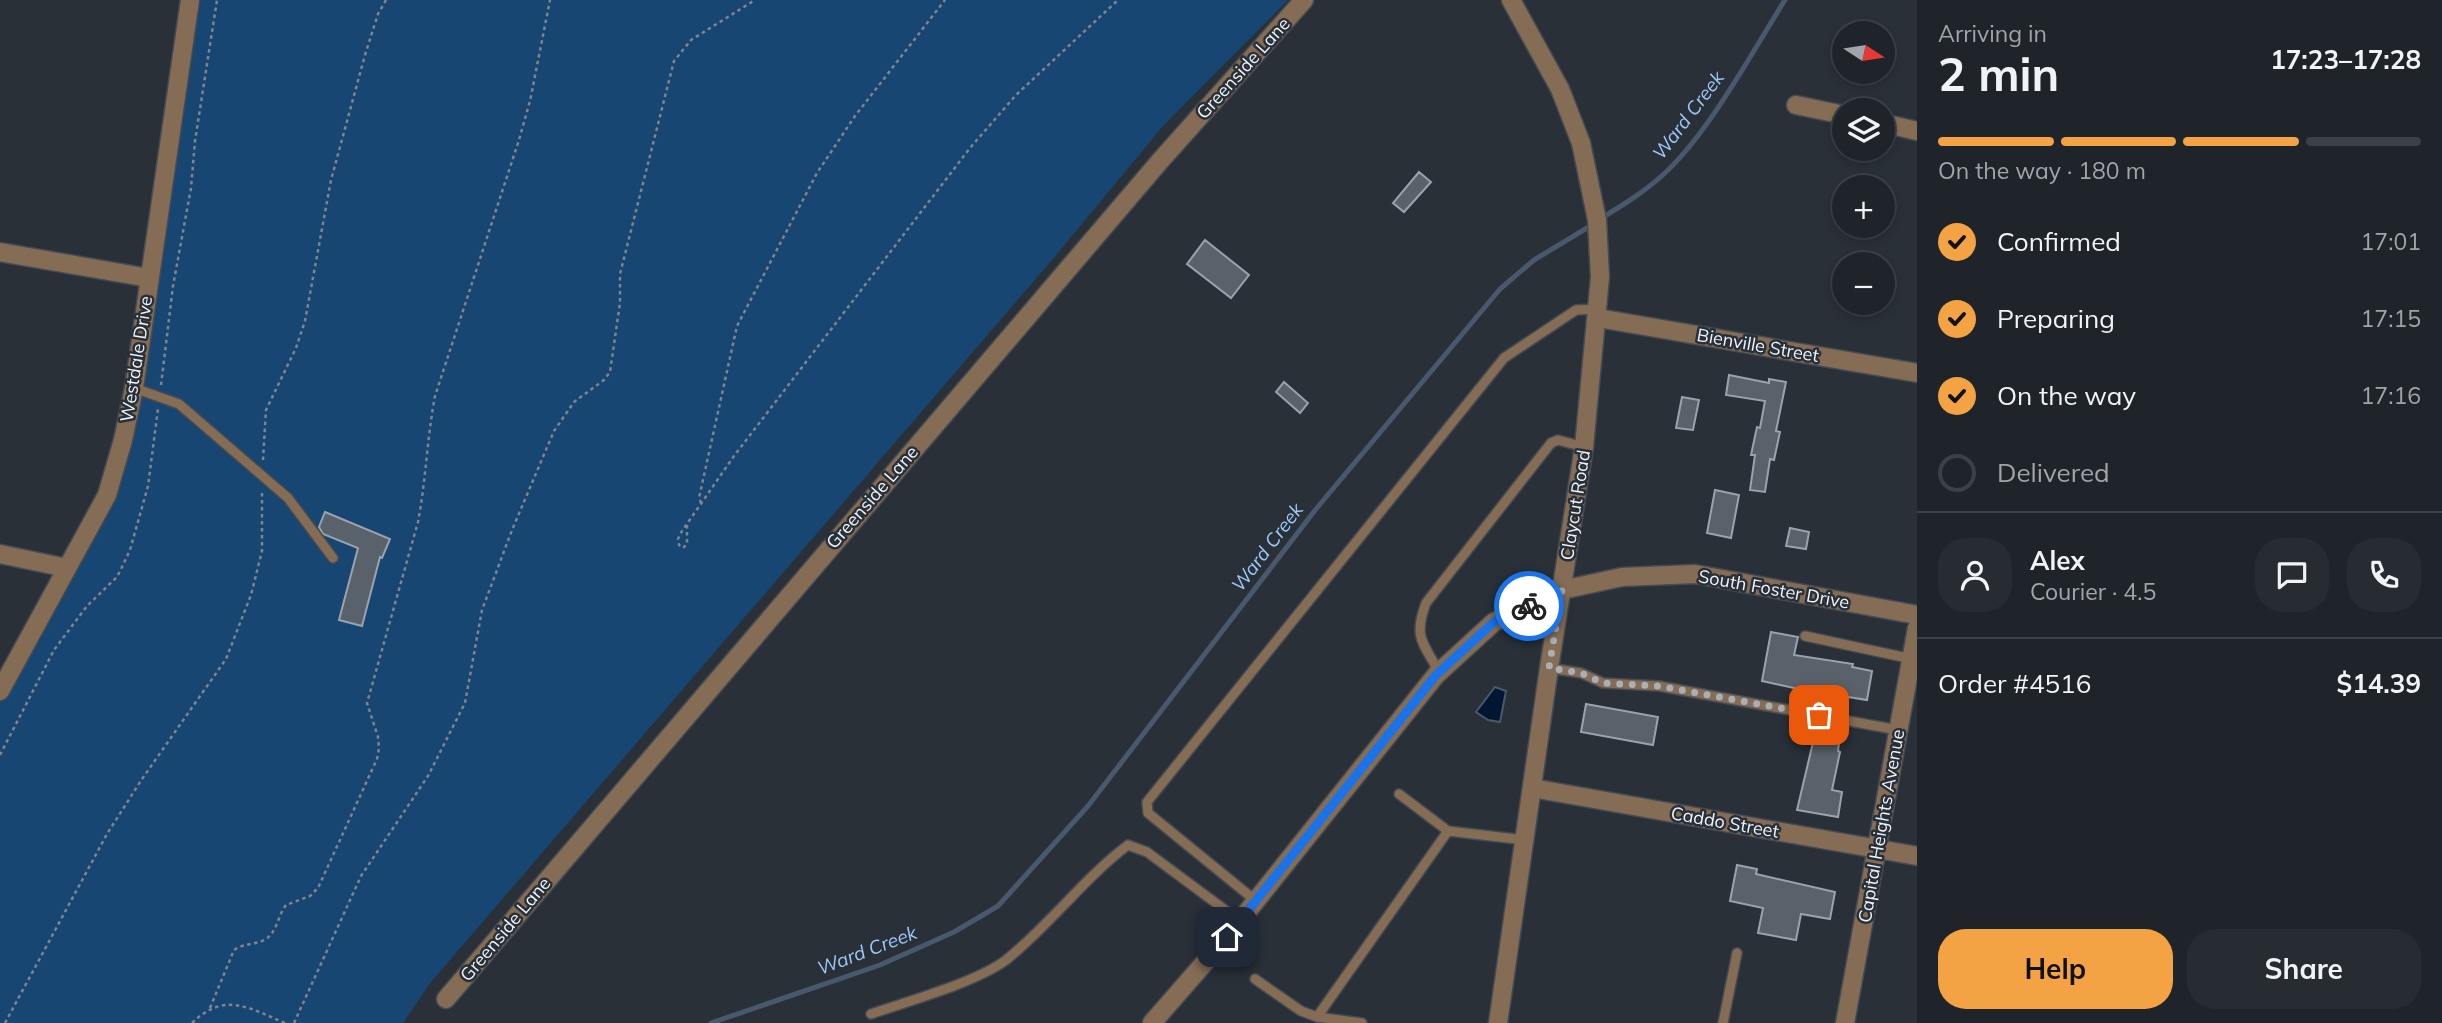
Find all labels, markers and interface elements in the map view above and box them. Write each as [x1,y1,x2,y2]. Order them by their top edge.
street label: Greenside Lane [1191,12,1295,124]
text: Arriving in [1938,19,2047,48]
north arrow [1832,21,1895,84]
map controls [1832,21,1895,315]
text: 17:23–17:28 [2270,43,2421,76]
text: 2 min [1938,45,2059,103]
water label: Ward Creek [1647,65,1730,164]
button: layers [1832,98,1895,161]
text: On the way · 180 m [1938,156,2146,185]
button: + [1832,175,1895,238]
icon: check [1938,223,1976,261]
text: Confirmed [1997,225,2121,258]
text: 17:01 [2361,227,2421,256]
button: − [1832,252,1895,315]
street label: Westdale Drive [115,294,157,424]
icon: check [1938,300,1976,338]
text: Preparing [1997,302,2115,335]
text: 17:15 [2361,304,2421,333]
street label: Bienville Street [1695,323,1821,367]
icon: check [1938,377,1976,415]
text: On the way [1997,379,2136,412]
text: 17:16 [2361,381,2421,410]
street label: Greenside Lane [821,441,923,553]
street label: Claycut Road [1555,448,1595,562]
text: Delivered [1997,456,2110,489]
water label: Ward Creek [1226,497,1309,596]
button: person [1938,538,2012,612]
button: chat [2255,538,2329,612]
button: phone [2347,538,2421,612]
text: Alex [2030,544,2085,577]
street label: South Foster Drive [1697,564,1851,614]
courier [1494,571,1564,641]
text: Courier · 4.5 [2030,577,2156,606]
icon: bike [1510,587,1548,625]
text: Order #4516 [1938,667,2091,700]
text: $14.39 [2337,667,2421,700]
pin [1789,685,1849,745]
icon: bag [1800,696,1838,734]
street label: Capital Heights Avenue [1853,728,1909,924]
street label: Caddo Street [1669,801,1781,843]
street label: Greenside Lane [455,872,555,986]
pin [1197,907,1257,967]
icon: home [1208,918,1246,956]
water label: Ward Creek [814,920,921,980]
button: Help [1938,929,2173,1009]
button: Share [2187,929,2421,1009]

